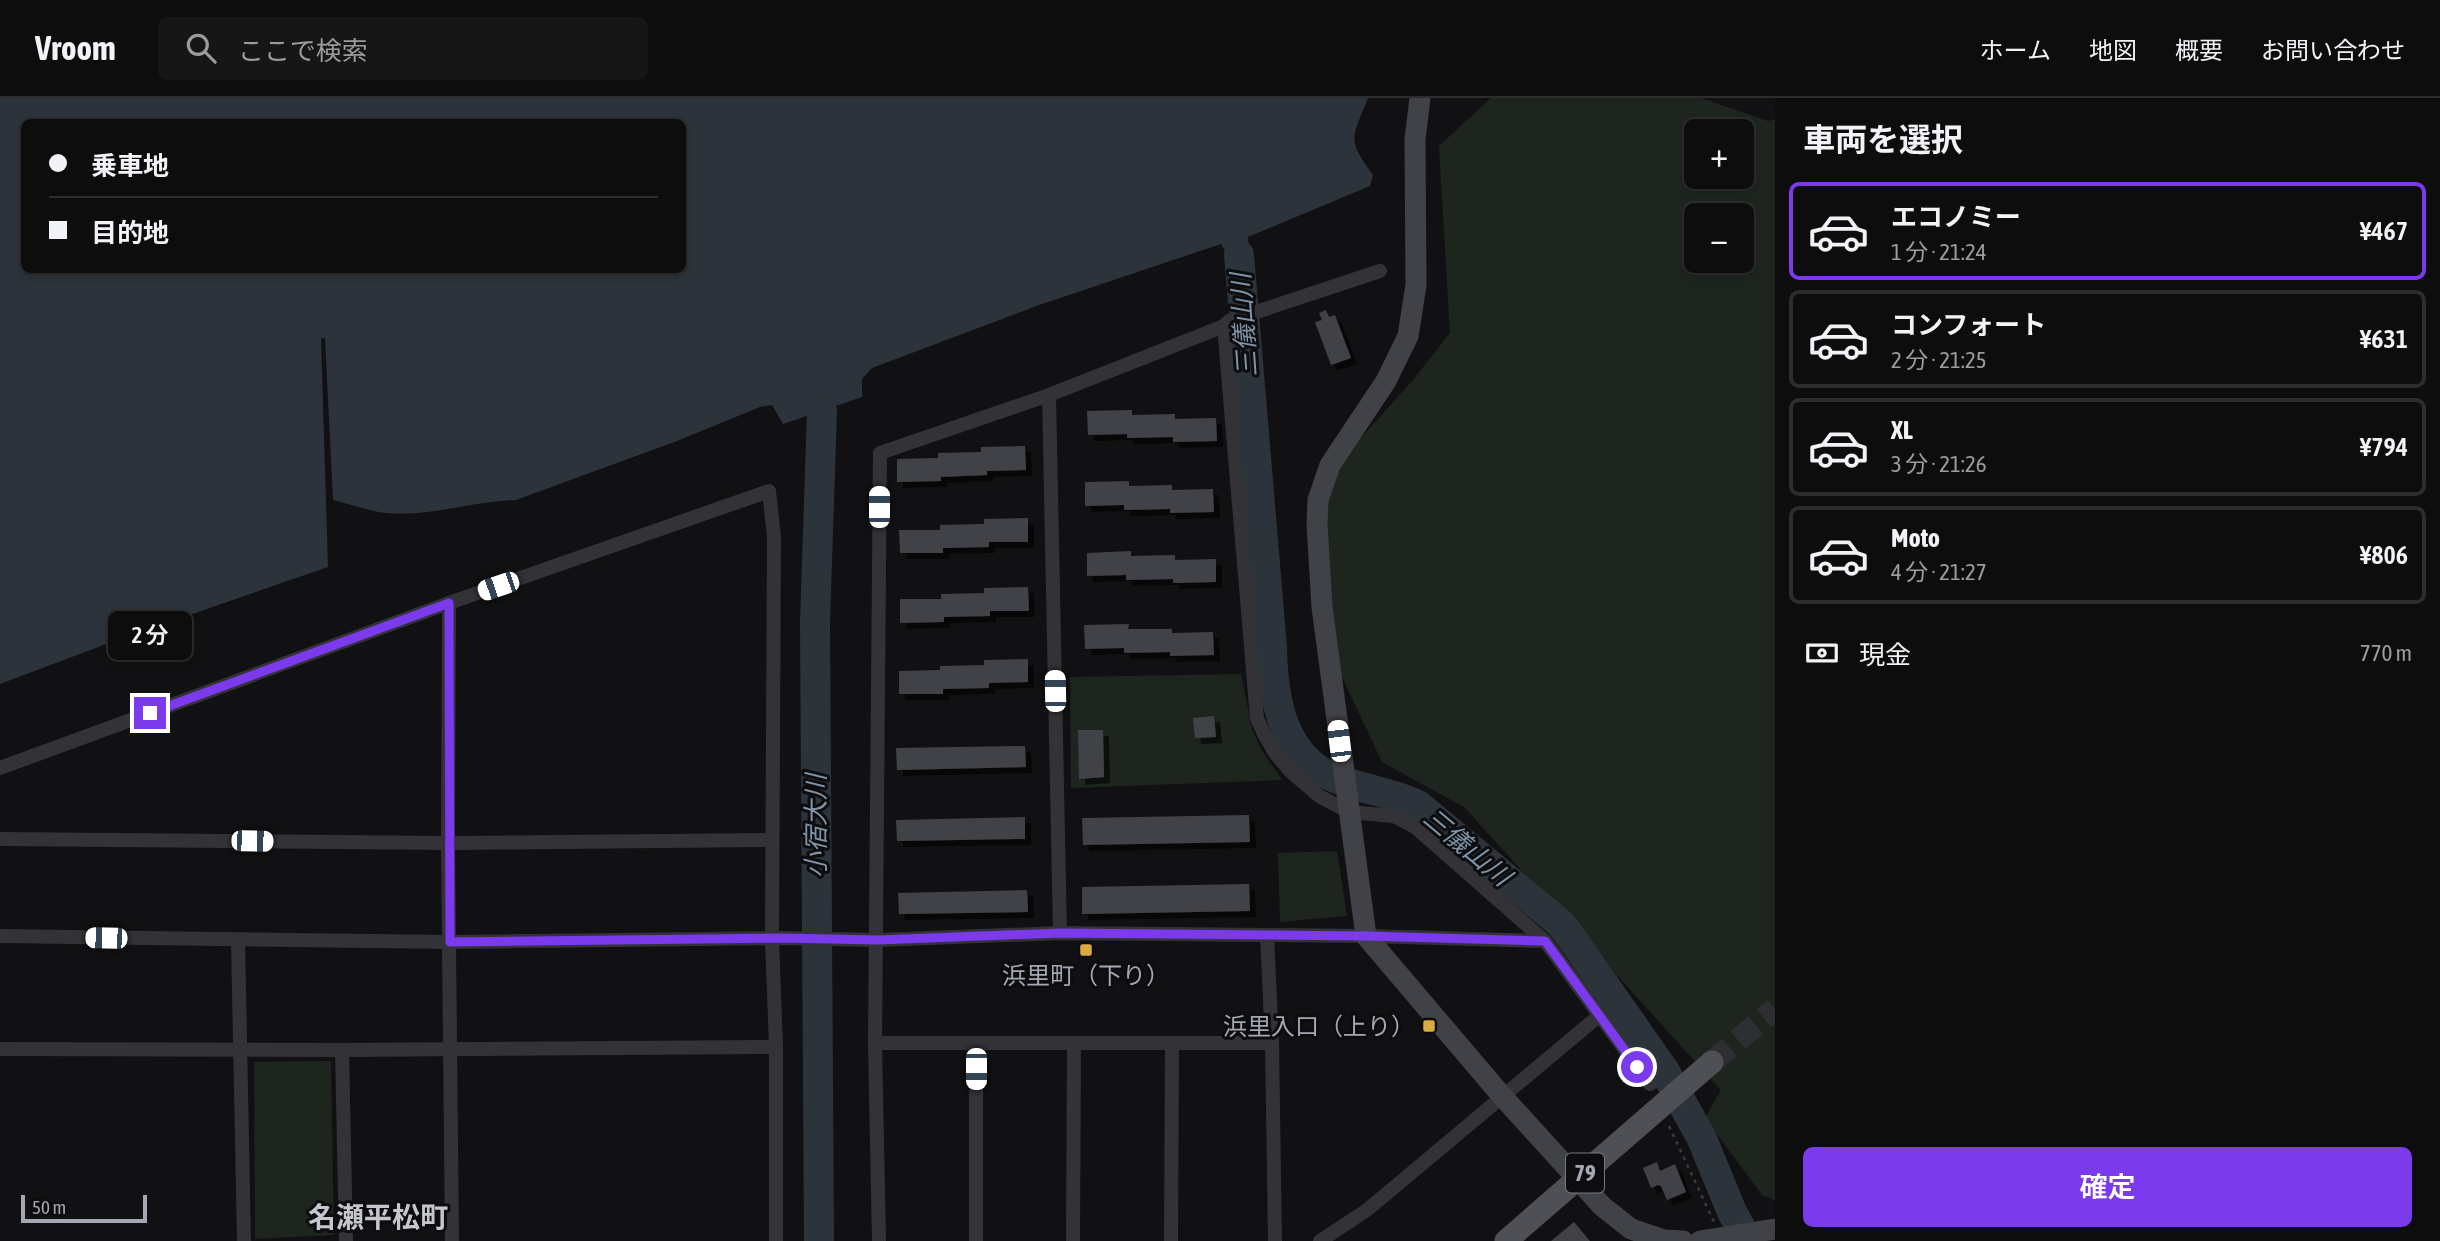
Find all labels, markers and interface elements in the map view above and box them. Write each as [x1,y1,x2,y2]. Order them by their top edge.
search box [158,17,648,80]
text: Vroom [35,29,116,67]
icon: search [182,29,220,67]
text: ここで検索 [238,36,368,66]
text: ホーム [1980,37,2051,64]
text: 地図 [2089,37,2137,64]
text: 概要 [2175,37,2223,64]
text: お問い合わせ [2261,37,2405,64]
map controls [1684,119,1754,273]
button: + [1684,119,1754,189]
text: 車両を選択 [1803,121,1963,158]
text: 乗車地 [91,151,169,181]
icon: car [1807,200,1870,263]
text: エコノミー [1891,202,2021,232]
button: − [1684,203,1754,273]
text: ¥467 [2360,216,2408,246]
text: 目的地 [91,218,169,248]
text: 1 分 · 21:24 [1891,239,1987,265]
water label: 三儀山川 [1225,269,1263,378]
icon: car [1807,308,1870,371]
text: コンフォート [1891,310,2046,340]
text: ¥631 [2360,324,2408,354]
text: 2 分 · 21:25 [1891,347,1987,373]
text: XL [1891,415,1913,445]
icon: car [1807,416,1870,479]
text: ¥794 [2360,432,2408,462]
text: 3 分 · 21:26 [1891,451,1987,477]
car [869,486,890,528]
text: Moto [1891,523,1940,553]
icon: car [1807,524,1870,587]
text: ¥806 [2360,540,2408,570]
text: 4 分 · 21:27 [1891,559,1987,585]
car [475,569,522,603]
callout: 2 分 [108,612,192,660]
text: 2 分 [132,622,168,648]
icon: cash [1803,634,1841,672]
text: 現金 [1859,640,1911,670]
text: 770 m [2360,640,2412,666]
car [1045,670,1066,712]
route end [134,697,166,729]
car [1327,719,1352,763]
water label: 小宿大川 [801,771,831,878]
water label: 三儀山川 [1418,802,1519,894]
car [231,830,274,852]
car [85,927,128,949]
marker: 浜里町（下り） [1078,942,1094,958]
place label: 浜里町（下り） [1002,962,1170,989]
place label: 浜里入口（上り） [1223,1013,1415,1040]
marker: 浜里入口（上り） [1421,1018,1437,1034]
car [966,1048,987,1090]
route start [1621,1051,1653,1083]
button: 確定 [1803,1147,2412,1227]
road number: 79 [1566,1154,1604,1192]
scale bar [21,1192,147,1224]
text: 50 m [32,1196,66,1218]
district label: 名瀬平松町 [308,1201,448,1233]

